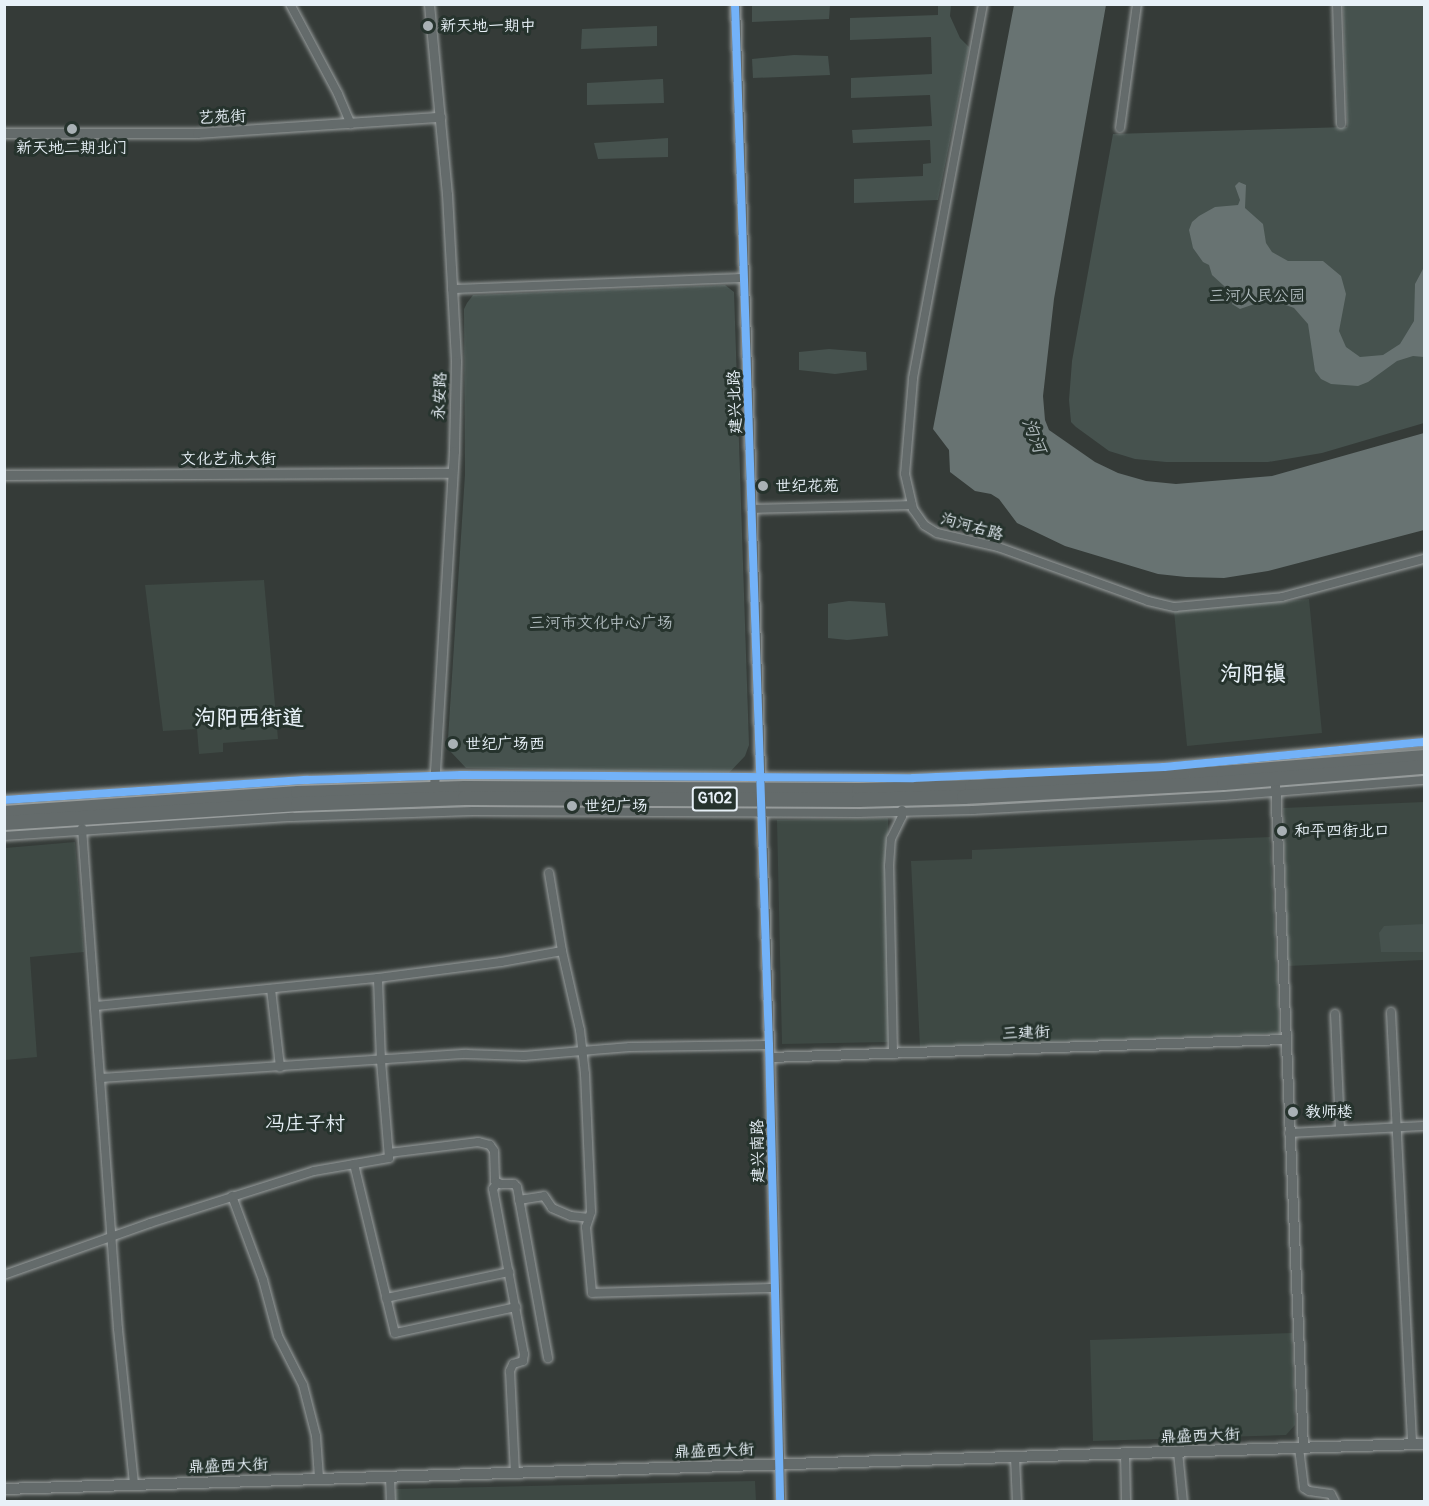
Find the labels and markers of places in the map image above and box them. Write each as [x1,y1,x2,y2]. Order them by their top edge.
place label: 新天地一期中 [440,16,536,36]
marker: 新天地一期中 [421,19,435,33]
marker: 新天地二期北门 [65,122,79,136]
place label: 新天地二期北门 [16,138,128,158]
place label: 世纪花苑 [775,476,839,496]
marker: 世纪花苑 [756,479,770,493]
place label: 世纪广场西 [465,734,545,754]
marker: 世纪广场西 [446,737,460,751]
place label: 世纪广场 [584,796,648,816]
marker: 世纪广场 [565,799,579,813]
place label: 和平四街北口 [1294,821,1390,841]
marker: 和平四街北口 [1275,824,1289,838]
place label: 教师楼 [1305,1102,1353,1122]
marker: 教师楼 [1286,1105,1300,1119]

